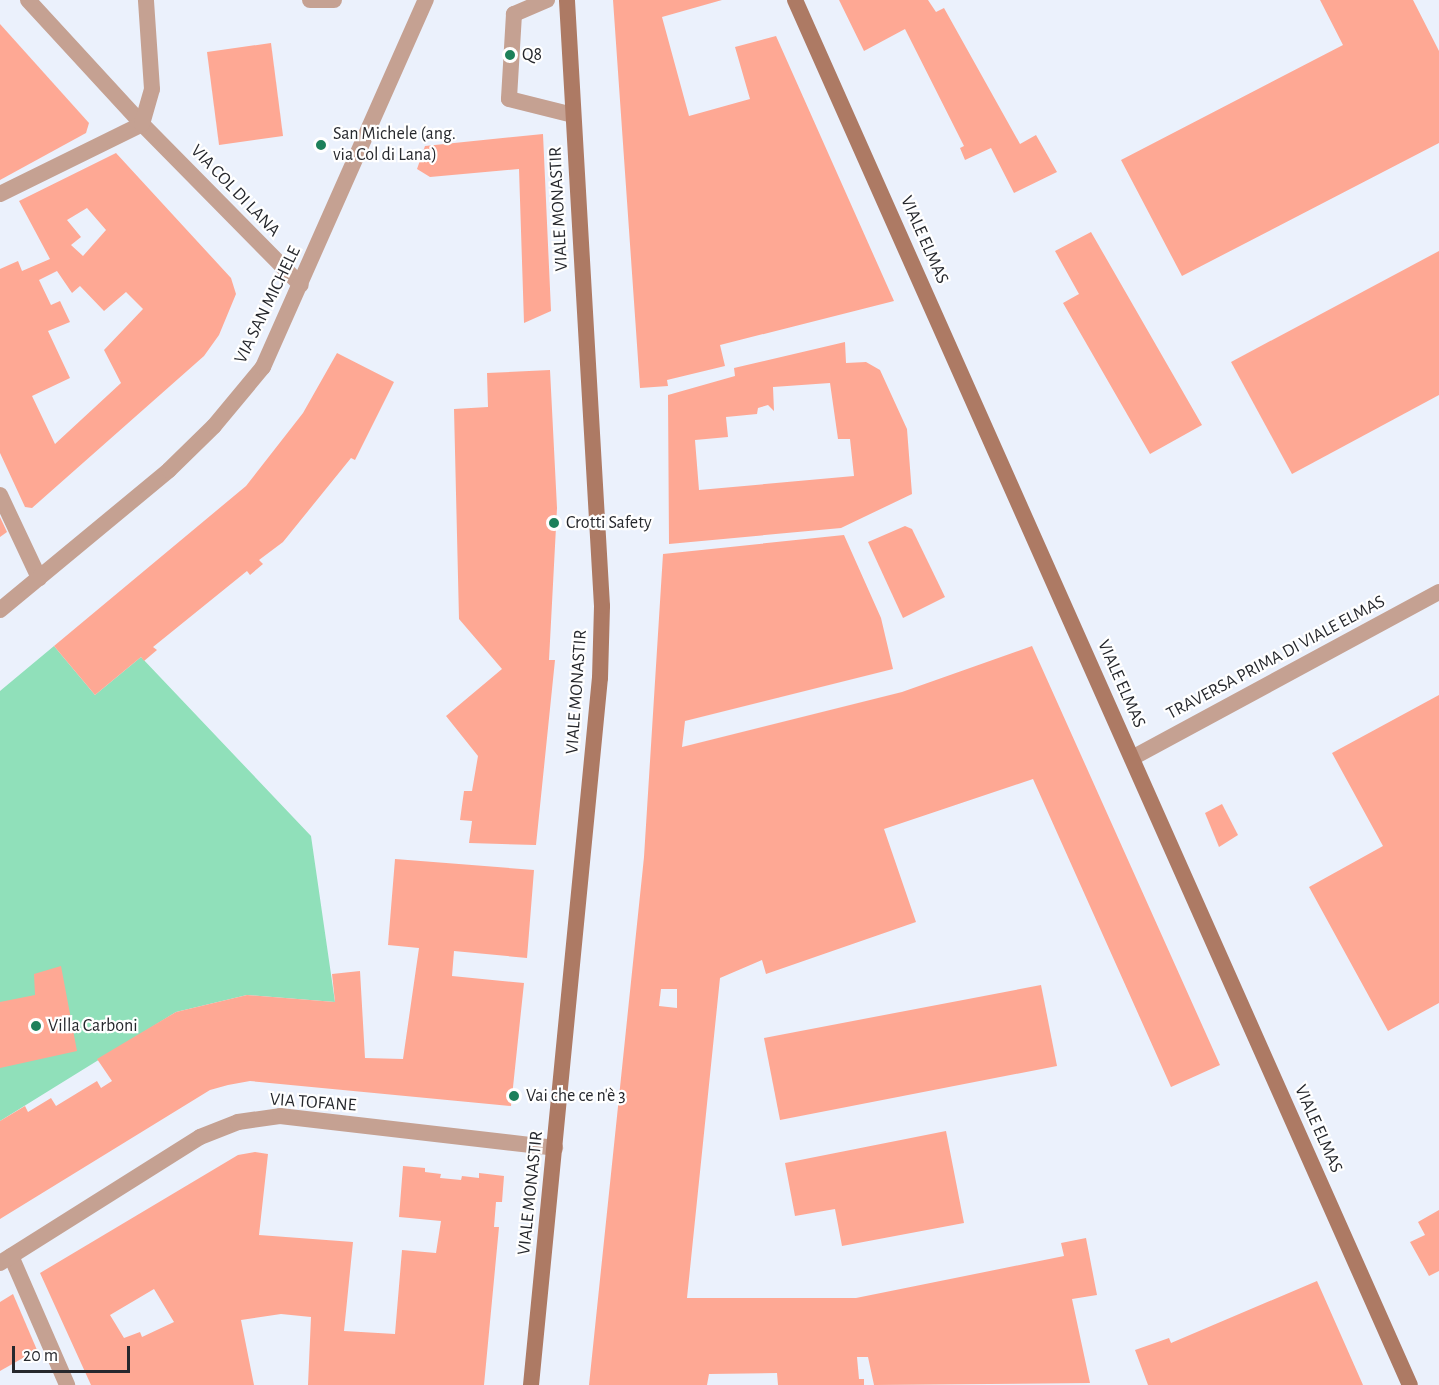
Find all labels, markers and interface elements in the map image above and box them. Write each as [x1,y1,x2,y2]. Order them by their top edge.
place label: Q8 [522,44,542,66]
marker: Q8 [503,48,517,62]
place label: San Michele (ang. via Col di Lana) [333,124,456,166]
marker: San Michele (ang. via Col di Lana) [314,138,328,152]
street label: VIA COL DI LANA [186,140,284,242]
street label: VIALE MONASTIR [545,146,573,272]
street label: VIALE ELMAS [895,193,953,287]
street label: VIA SAN MICHELE [230,243,306,367]
place label: Crotti Safety [566,512,652,534]
marker: Crotti Safety [547,516,561,530]
street label: TRAVERSA PRIMA DI VIALE ELMAS [1163,591,1389,725]
street label: VIALE MONASTIR [562,629,592,755]
street label: VIALE ELMAS [1092,637,1150,731]
place label: Villa Carboni [48,1015,138,1037]
marker: Villa Carboni [29,1019,43,1033]
street label: VIALE ELMAS [1289,1082,1347,1176]
place label: Vai che ce n'è 3 [526,1085,626,1107]
street label: VIA TOFANE [269,1089,357,1117]
marker: Vai che ce n'è 3 [507,1089,521,1103]
street label: VIALE MONASTIR [514,1130,548,1256]
scale bar [15,1334,134,1372]
text: 20 m [23,1347,58,1365]

